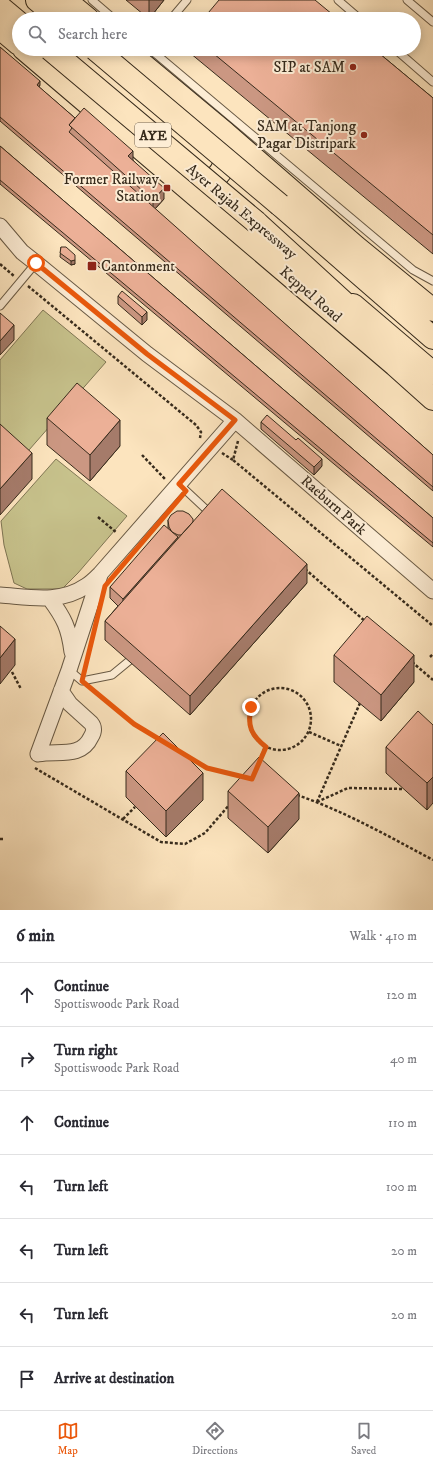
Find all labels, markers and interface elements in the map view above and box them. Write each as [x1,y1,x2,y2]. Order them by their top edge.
search box [12,12,421,56]
icon: search [26,23,48,45]
text: Search here [58,25,127,44]
place label: SIP at SAM [274,58,345,77]
marker: SIP at SAM [348,62,358,72]
place label: SAM at Tanjong Pagar Distripark [257,117,357,153]
road number: AYE [135,123,171,147]
marker: SAM at Tanjong Pagar Distripark [359,130,369,140]
street label: Ayer Rajah Expressway [182,159,302,264]
place label: Former Railway Station [64,170,160,206]
marker: Former Railway Station [162,183,172,193]
route start [27,254,45,272]
place label: Cantonment [101,257,175,276]
marker: Cantonment [86,260,98,272]
street label: Keppel Road [276,262,346,327]
street label: Raeburn Park [297,471,371,540]
route end [242,698,260,716]
text: 6 min [16,925,55,947]
text: Walk · 410 m [350,928,417,944]
text: Continue [54,977,109,996]
icon: ahead [16,984,38,1006]
text: 120 m [386,987,417,1003]
text: Spottiswoode Park Road [54,996,179,1012]
text: Turn right [54,1041,117,1060]
icon: right [16,1048,38,1070]
text: 40 m [390,1051,417,1067]
text: Spottiswoode Park Road [54,1060,179,1076]
icon: ahead [16,1112,38,1134]
text: Continue [54,1113,109,1132]
text: 110 m [388,1115,417,1131]
icon: left [16,1176,38,1198]
text: Turn left [54,1177,108,1196]
text: 100 m [386,1179,417,1195]
icon: left [16,1240,38,1262]
text: Turn left [54,1241,108,1260]
text: 20 m [391,1243,417,1259]
icon: left [16,1304,38,1326]
text: Turn left [54,1305,108,1324]
text: 20 m [391,1307,417,1323]
icon: arrive [16,1368,38,1390]
text: Arrive at destination [54,1369,174,1388]
tab: Map [57,1420,79,1458]
tab: Directions [192,1420,238,1458]
tab: Saved [351,1420,376,1458]

